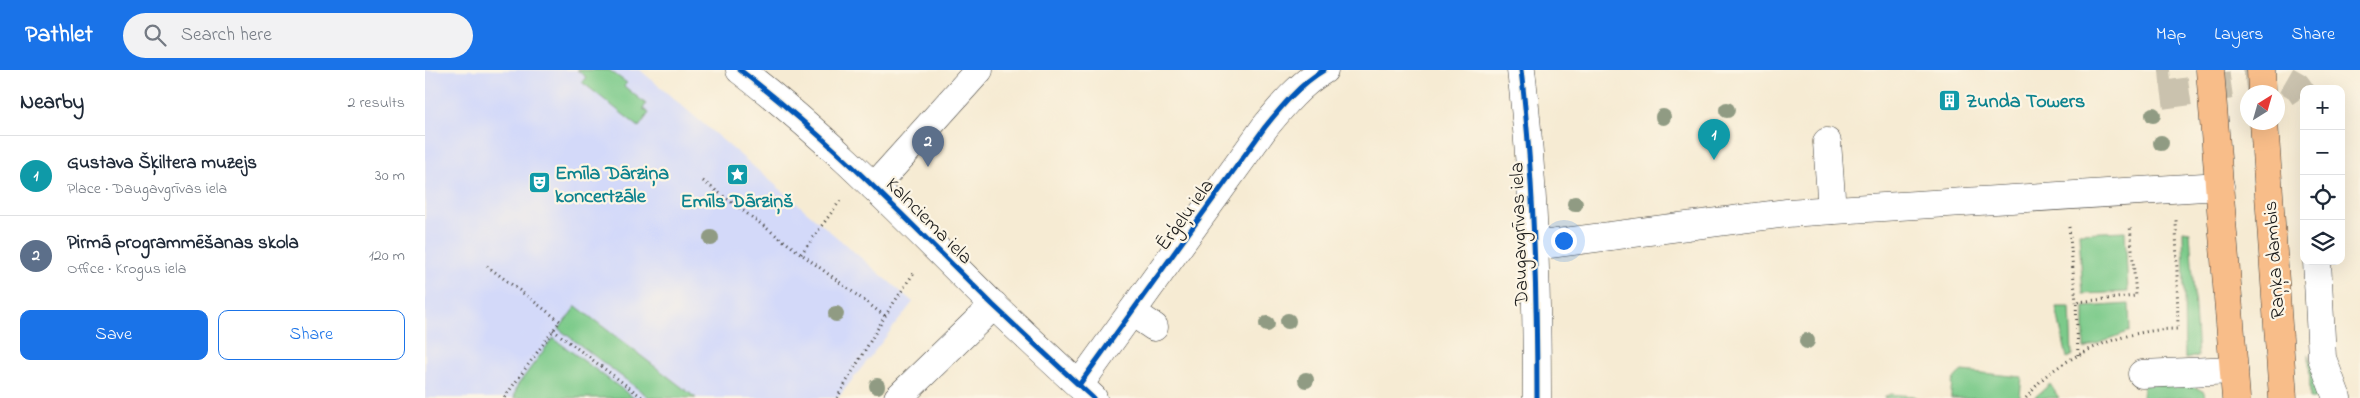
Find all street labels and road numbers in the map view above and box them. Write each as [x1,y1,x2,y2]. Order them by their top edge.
street label: Daugavgrīvas iela [1504,162,1539,307]
street label: Kalnciema iela [878,171,979,272]
street label: Ērģeļu iela [1150,173,1223,258]
street label: Raņķa dambis [2257,200,2294,320]

